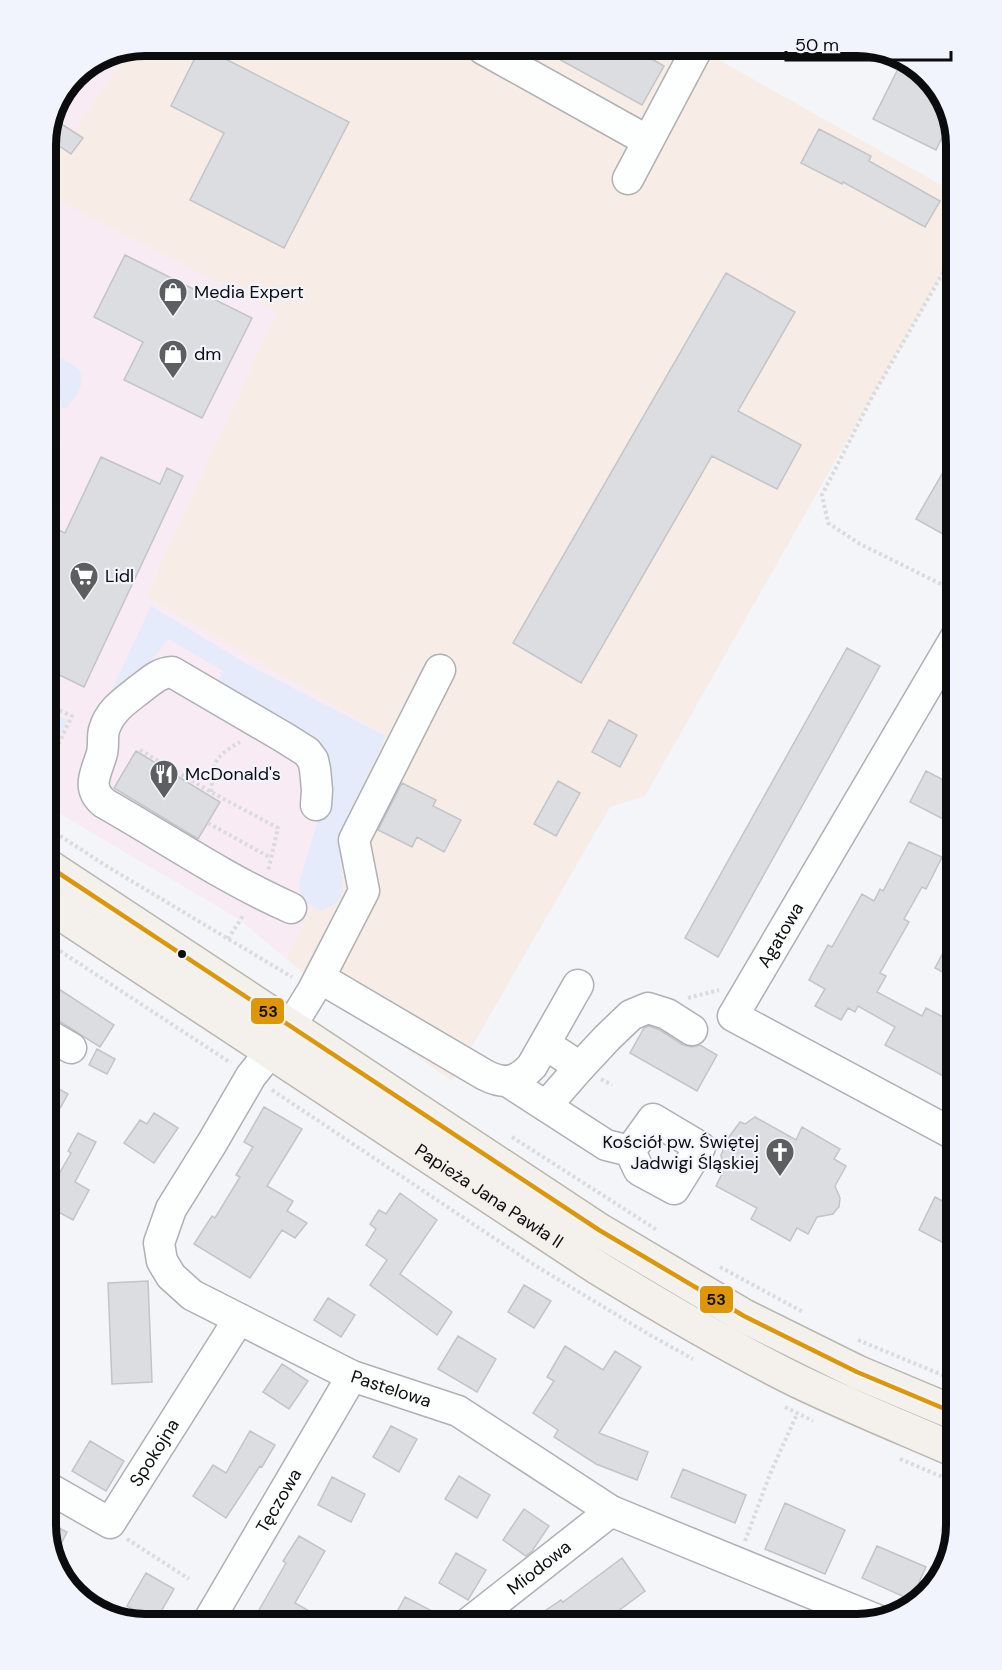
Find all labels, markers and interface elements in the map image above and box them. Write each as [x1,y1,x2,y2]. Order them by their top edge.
scale bar [786,24,951,62]
text: 50 m [795,33,839,57]
shop icon: Media Expert [157,276,189,318]
place label: Media Expert [194,280,304,304]
shop icon: dm [157,338,189,380]
place label: dm [194,342,221,366]
supermarket icon: Lidl [68,560,100,602]
place label: Lidl [105,564,134,588]
restaurant icon: McDonald's [148,758,180,800]
place label: McDonald's [185,762,281,786]
street label: Agatowa [752,898,809,972]
unlabelled marker [176,948,188,960]
line badge: 53 [250,997,285,1025]
text: 53 [258,1001,278,1022]
place label: Kościół pw. Świętej Jadwigi Śląskiej [603,1130,759,1175]
church icon: Kościół pw. Świętej Jadwigi Śląskiej [764,1136,796,1178]
street label: Papieża Jana Pawła II [410,1138,568,1254]
line badge: 53 [699,1285,734,1314]
text: 53 [706,1289,726,1310]
street label: Pastelowa [348,1365,434,1413]
street label: Spokojna [124,1414,185,1491]
street label: Tęczowa [251,1464,307,1537]
street label: Miodowa [502,1535,576,1600]

